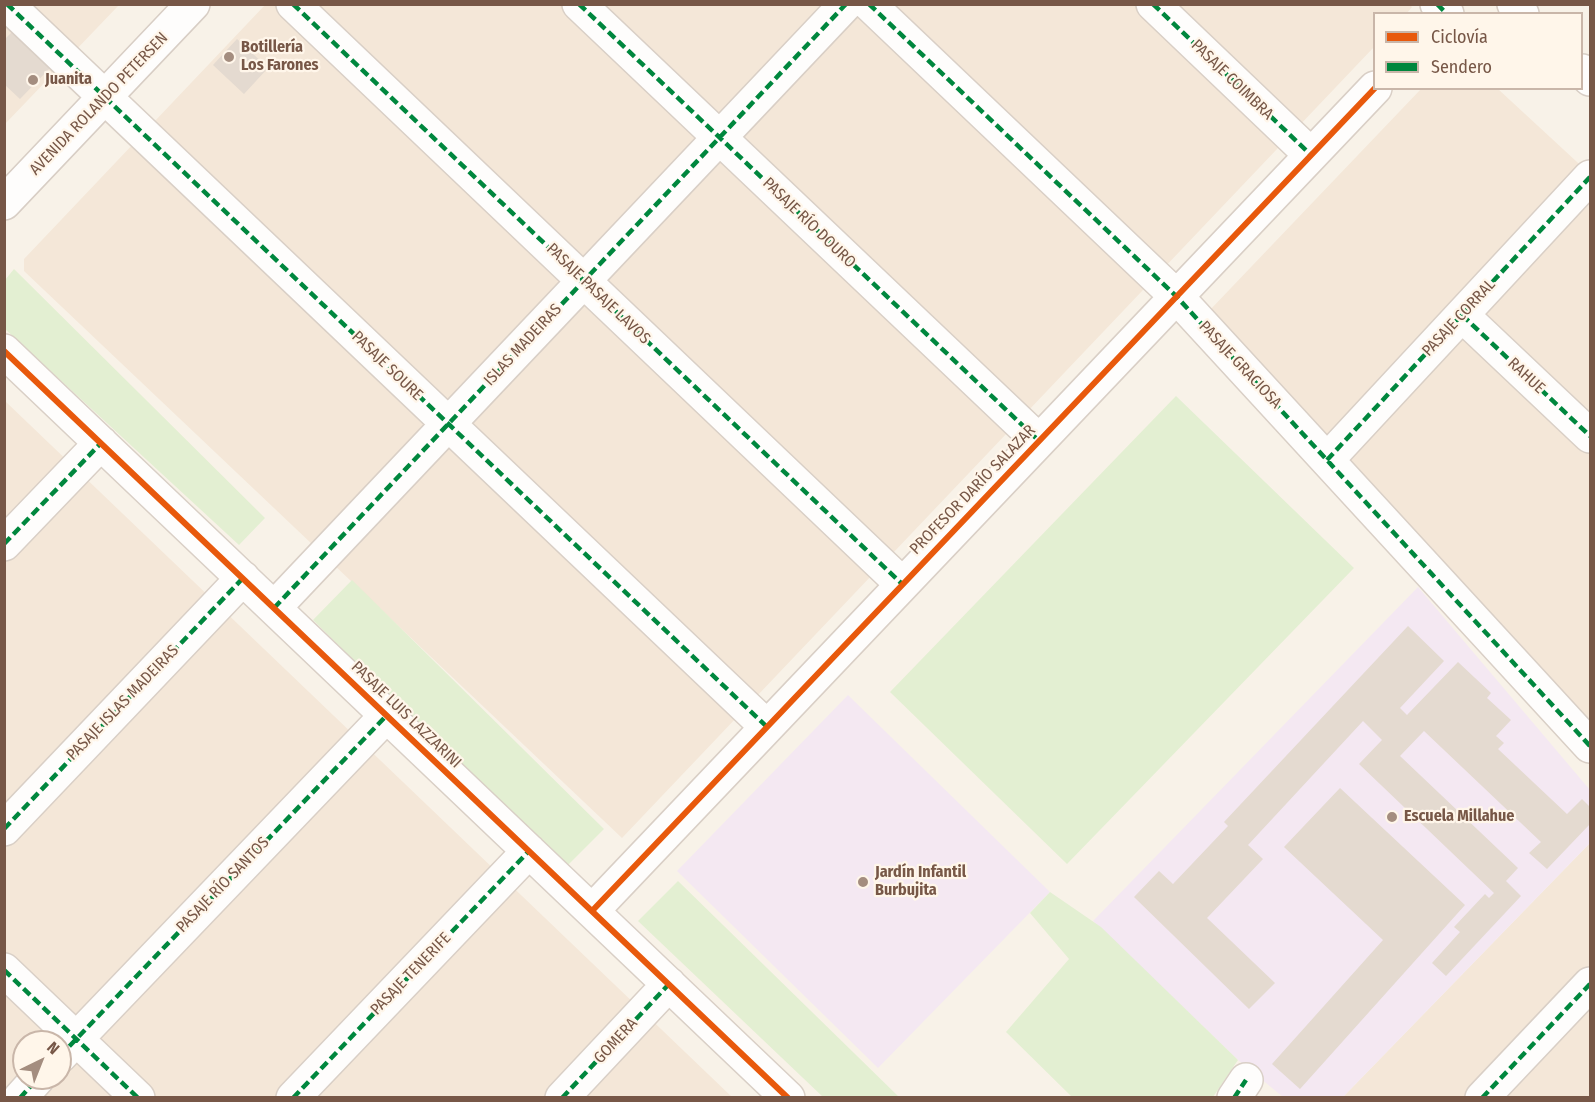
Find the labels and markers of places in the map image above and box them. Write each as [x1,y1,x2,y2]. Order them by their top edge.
place label: Botillería Los Farones [241,38,319,76]
marker: Botillería Los Farones [222,50,236,64]
place label: Juanita [45,70,92,90]
marker: Juanita [26,73,40,87]
place label: Escuela Millahue [1404,807,1514,827]
marker: Escuela Millahue [1385,810,1399,824]
place label: Jardín Infantil Burbujita [875,863,966,901]
marker: Jardín Infantil Burbujita [856,875,870,889]

